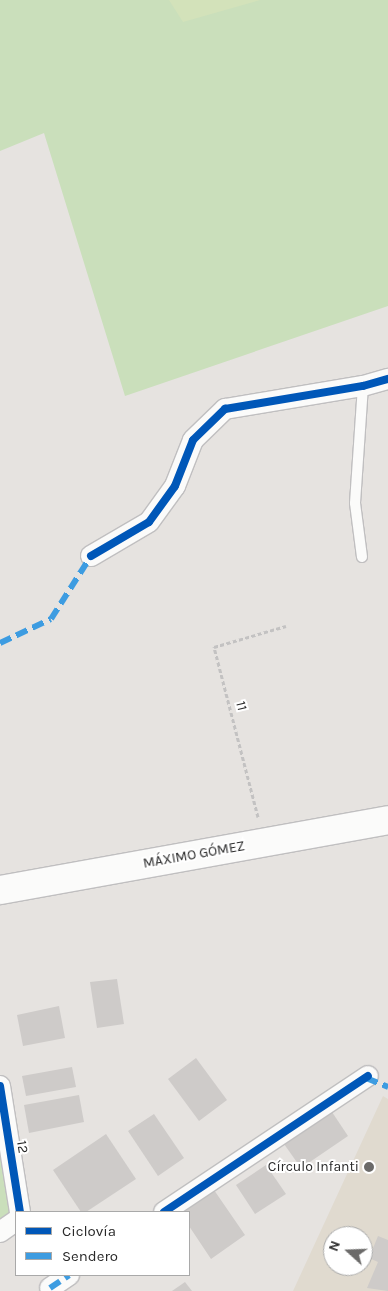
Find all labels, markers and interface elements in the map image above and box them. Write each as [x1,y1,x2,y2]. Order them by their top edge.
street label: 11 [232,699,250,713]
street label: MÁXIMO GÓMEZ [142,838,246,872]
street label: 12 [13,1139,31,1155]
place label: Círculo Infanti [268,1159,359,1175]
marker: Círculo Infanti [363,1161,375,1173]
legend [15,1211,190,1276]
text: Ciclovía [62,1222,116,1240]
north arrow [323,1226,373,1276]
text: N [325,1238,344,1254]
text: Sendero [62,1247,118,1265]

